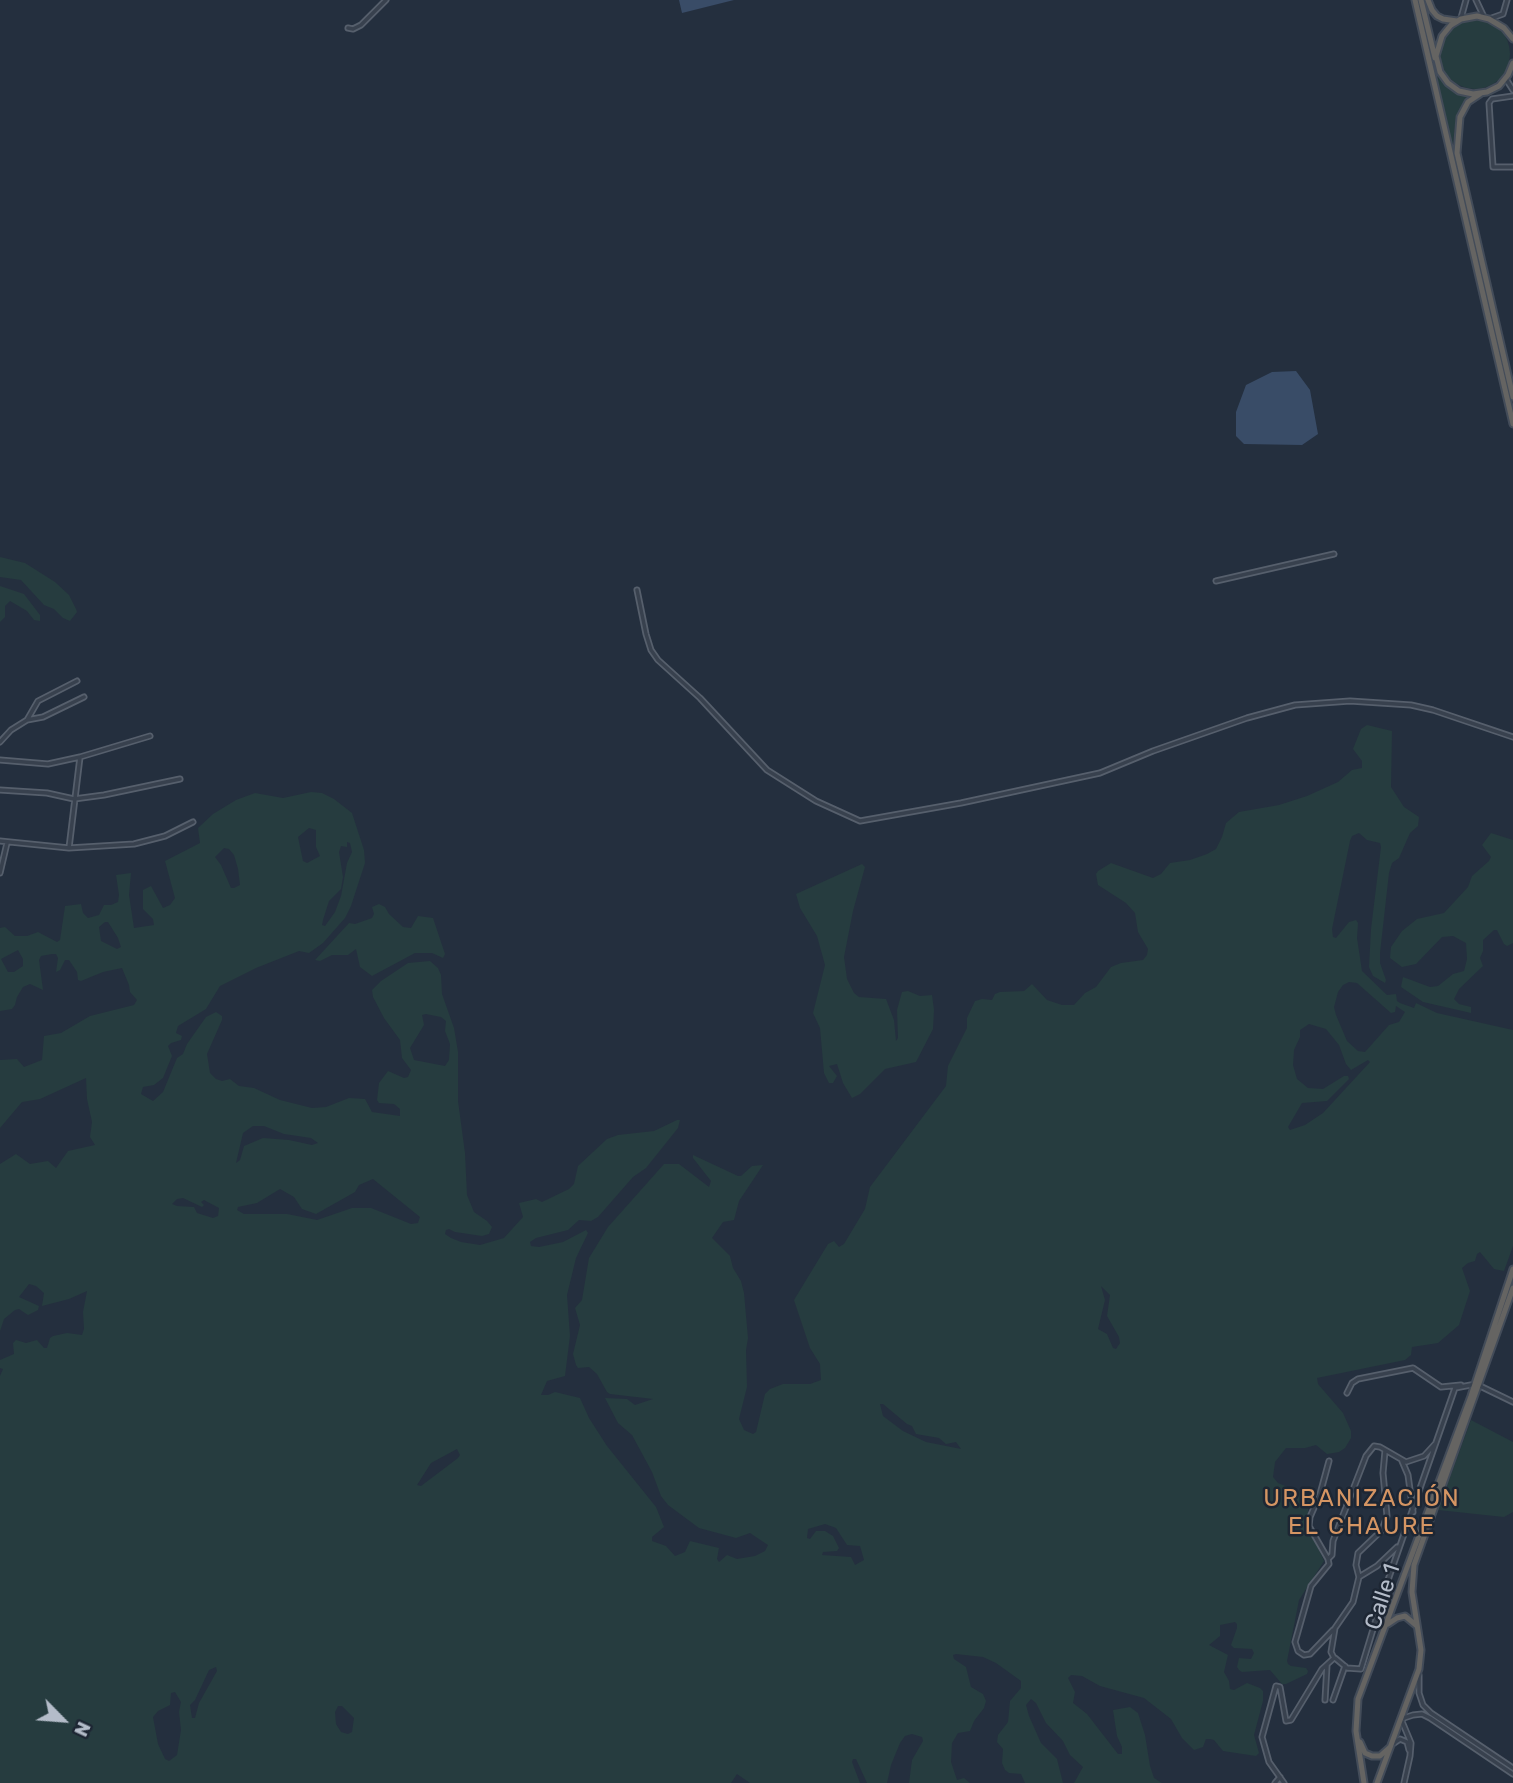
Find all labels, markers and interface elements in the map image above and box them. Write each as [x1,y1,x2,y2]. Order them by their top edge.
district label: URBANIZACIÓN EL CHAURE [1265,1485,1459,1541]
street label: Calle 1 [1359,1561,1407,1633]
north arrow [28,1685,98,1755]
text: N [69,1718,96,1740]

